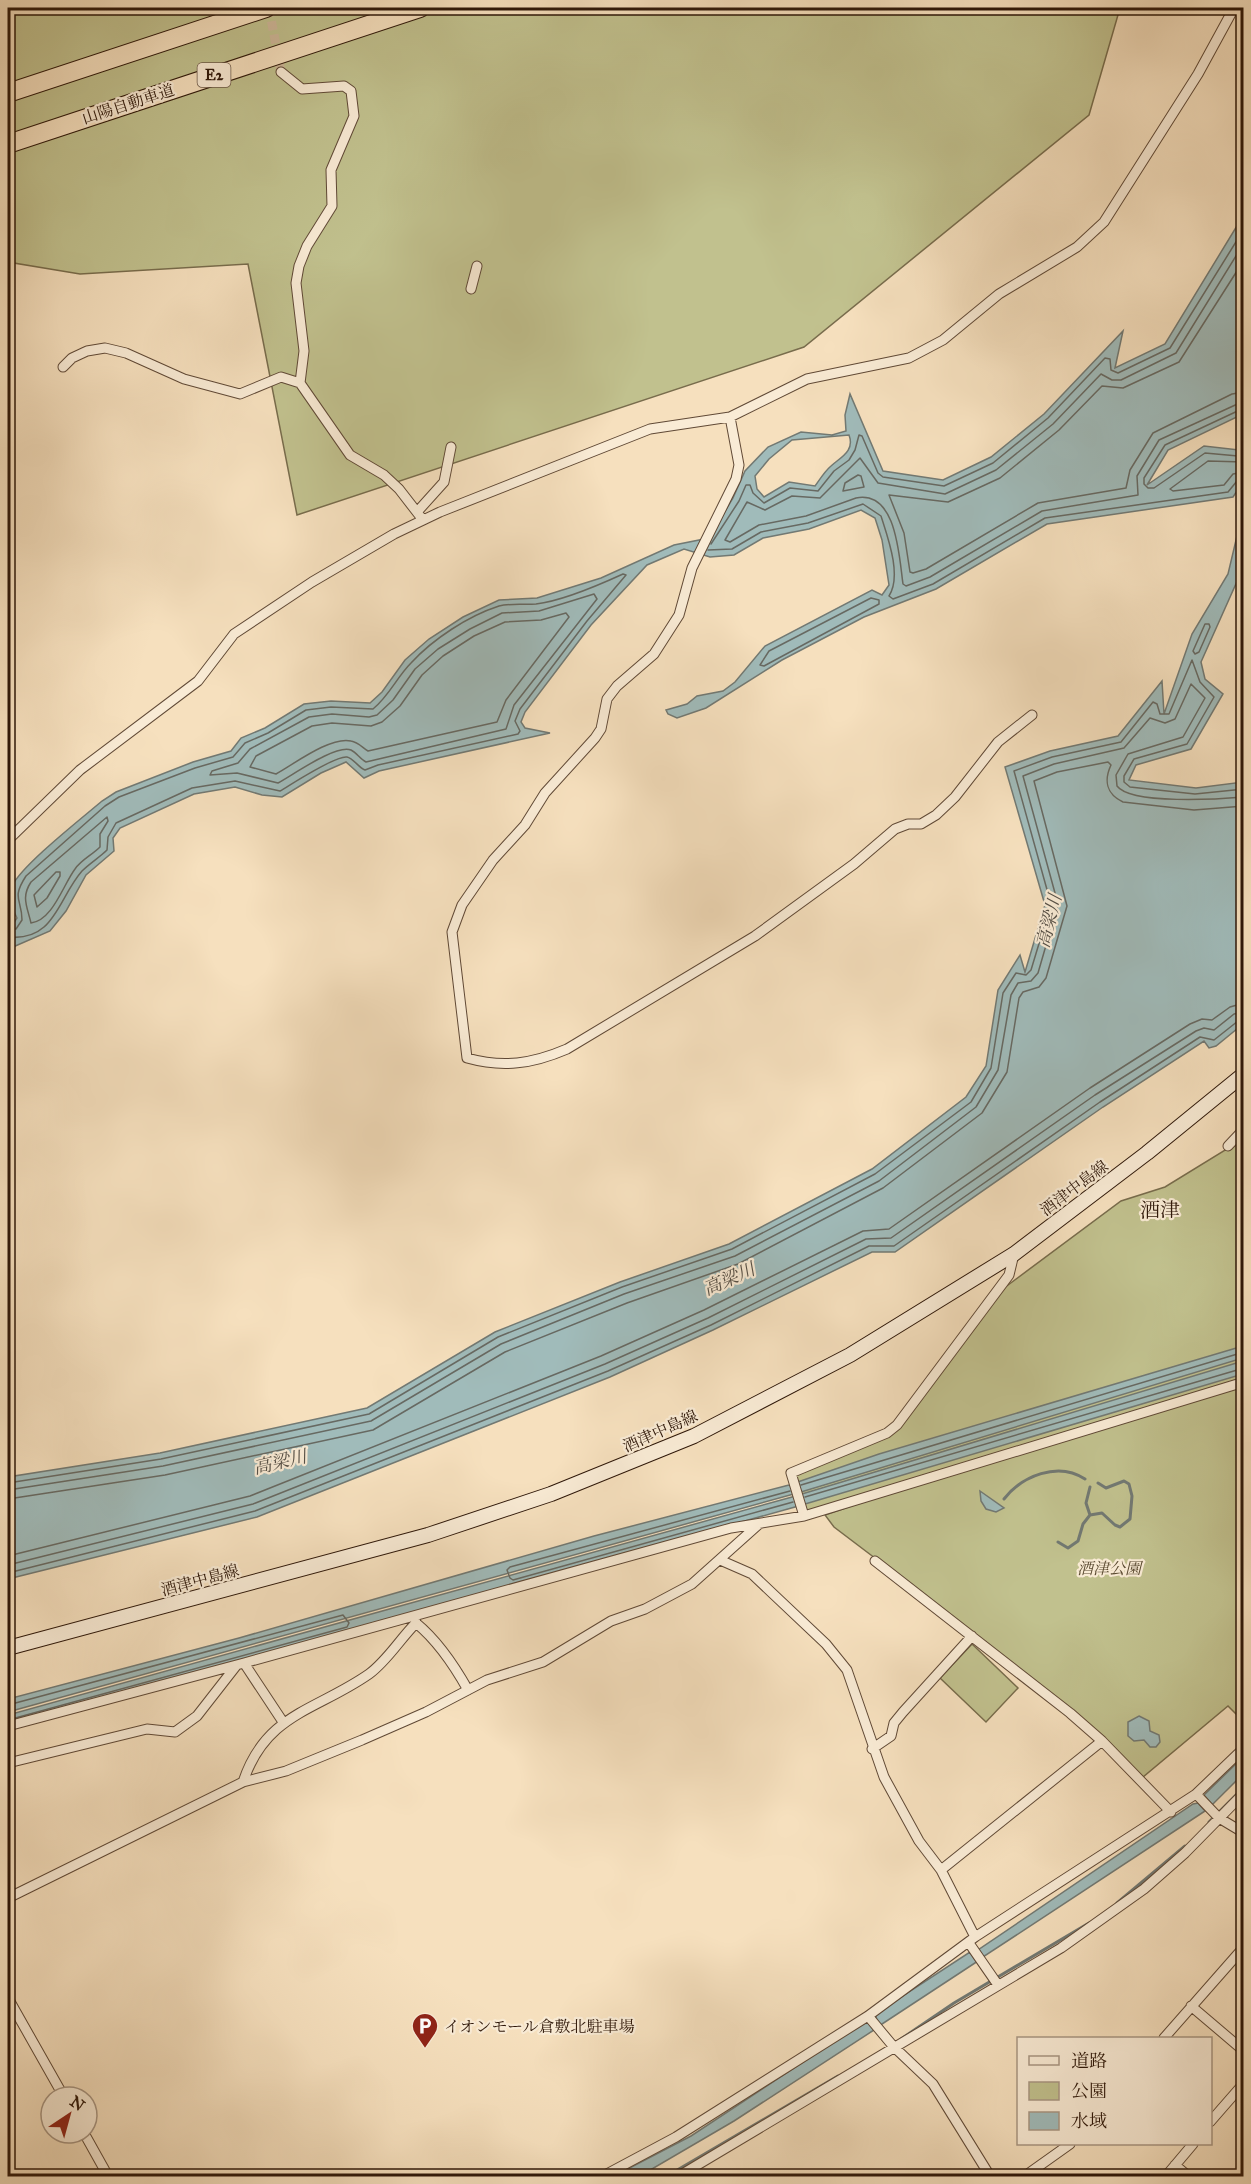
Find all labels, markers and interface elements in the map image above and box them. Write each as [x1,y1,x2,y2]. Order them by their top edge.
road number: E2 [198,63,230,87]
street label: 山陽自動車道 [79,80,177,128]
water label: 高梁川 [1032,890,1067,950]
street label: 酒津中島線 [1036,1156,1112,1220]
district label: 酒津 [1140,1198,1180,1222]
water label: 高梁川 [700,1257,760,1300]
street label: 酒津中島線 [620,1406,700,1456]
water label: 高梁川 [251,1445,311,1479]
park label: 酒津公園 [1077,1559,1144,1578]
street label: 酒津中島線 [159,1560,241,1600]
parking icon: イオンモール倉敷北駐車場 [410,2011,440,2049]
place label: イオンモール倉敷北駐車場 [444,2017,635,2036]
legend [1017,2037,1212,2145]
text: 道路 [1071,2050,1107,2072]
text: 公園 [1071,2080,1107,2102]
north arrow [39,2085,99,2145]
text: N [66,2092,89,2115]
text: 水域 [1071,2110,1107,2132]

